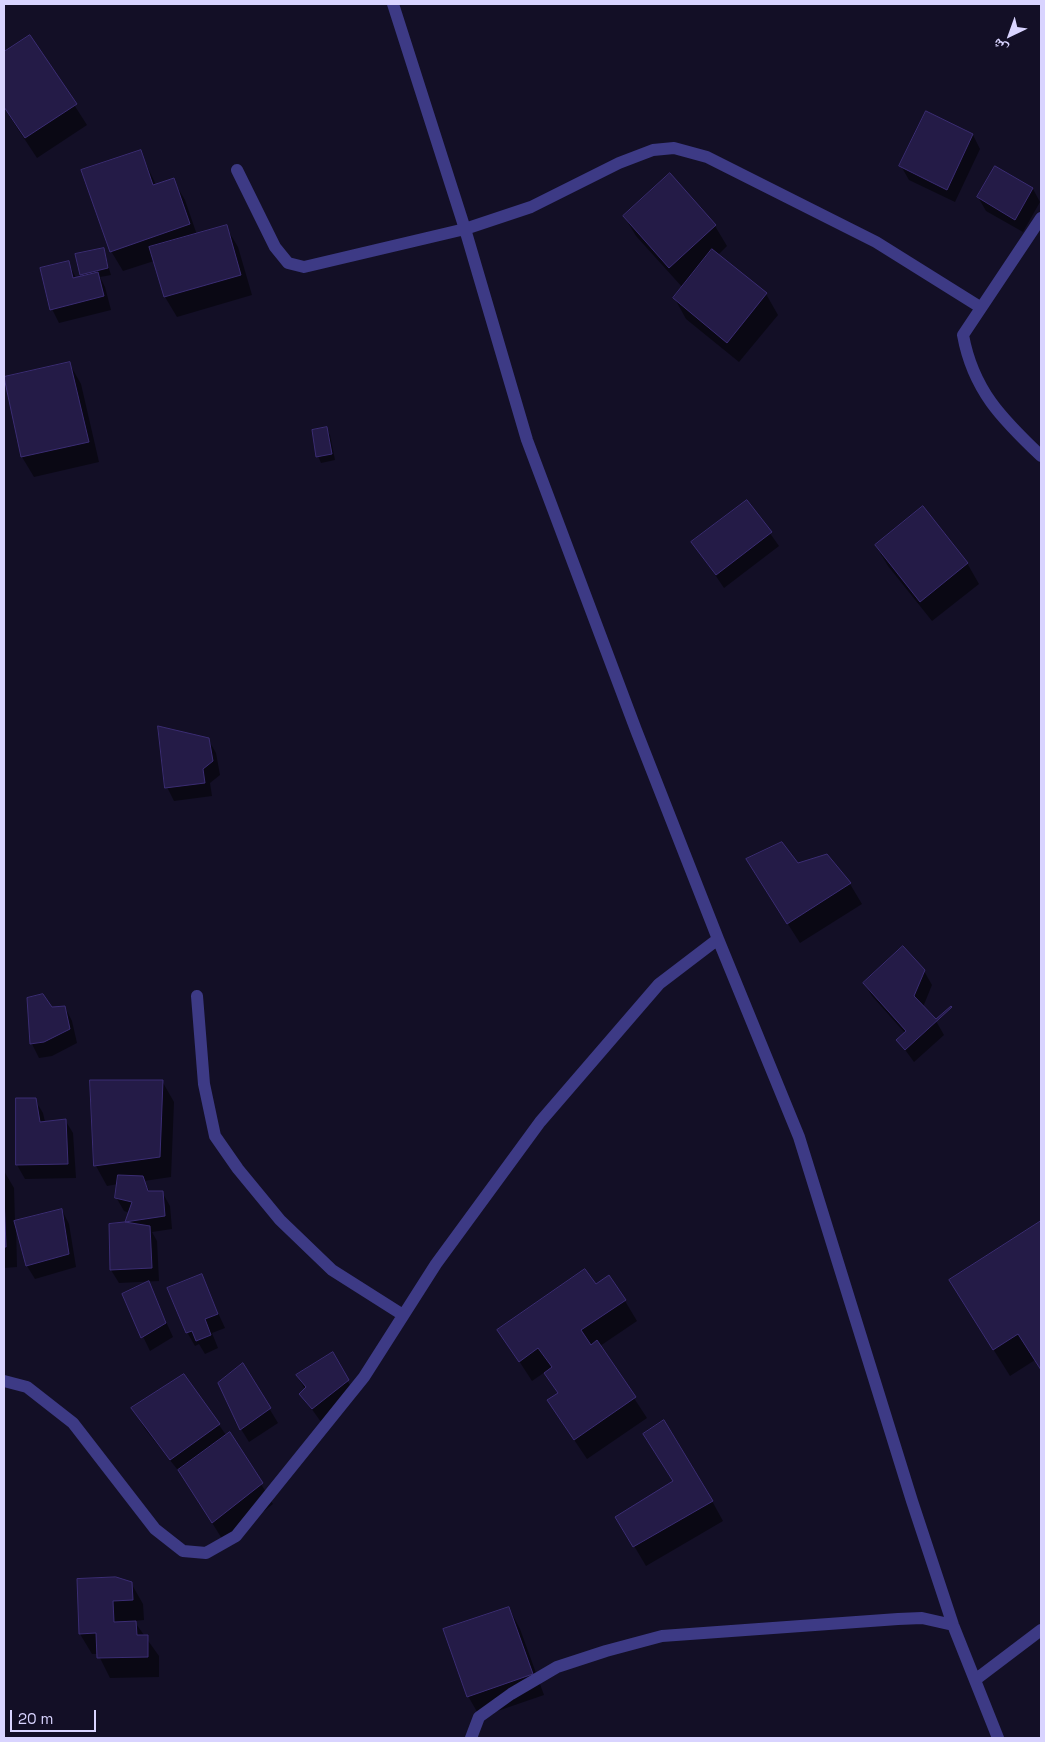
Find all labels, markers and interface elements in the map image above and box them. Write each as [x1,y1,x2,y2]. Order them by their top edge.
north arrow [985,10,1035,60]
text: ش [988,34,1012,58]
scale bar [12,1700,99,1732]
text: 20 m [18,1709,53,1728]

